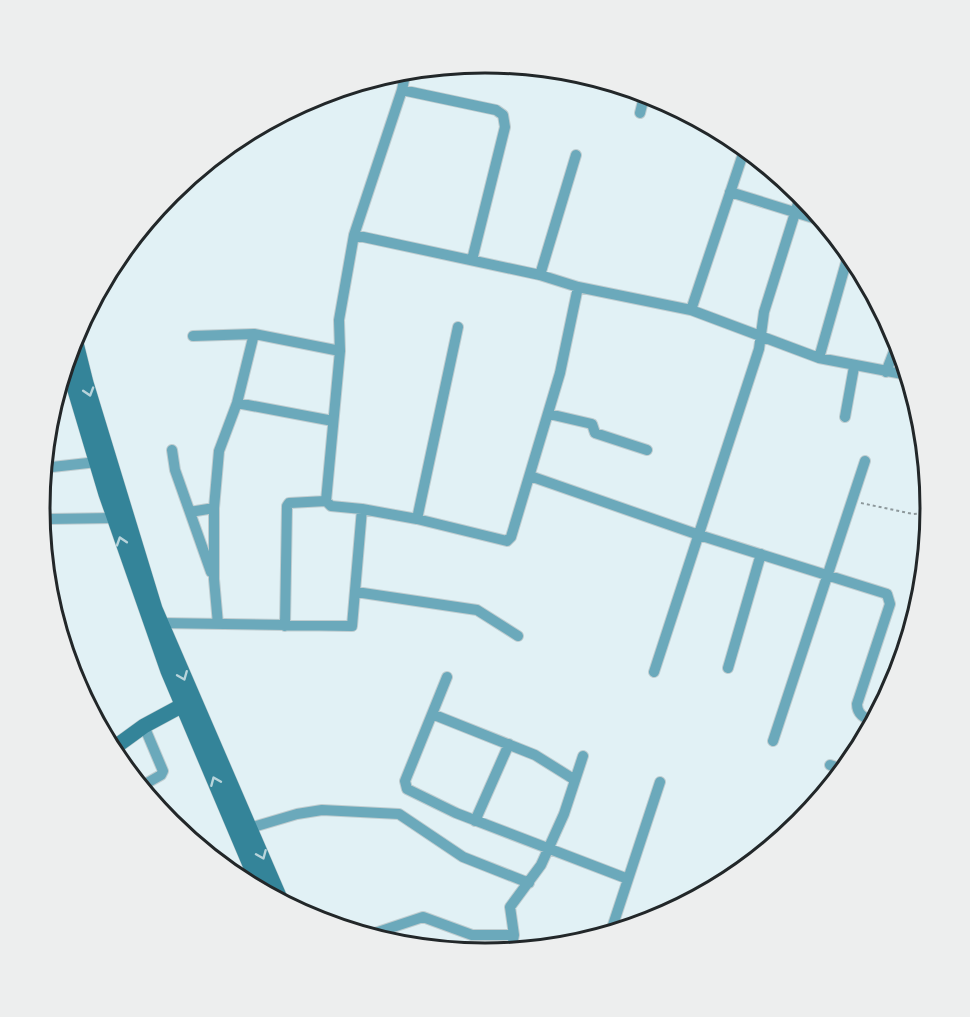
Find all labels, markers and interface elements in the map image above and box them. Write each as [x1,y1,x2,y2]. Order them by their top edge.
one-way arrow [82,386,94,397]
one-way arrow [116,536,128,547]
one-way arrow [176,670,188,681]
one-way arrow [211,776,223,787]
one-way arrow [254,848,266,859]

